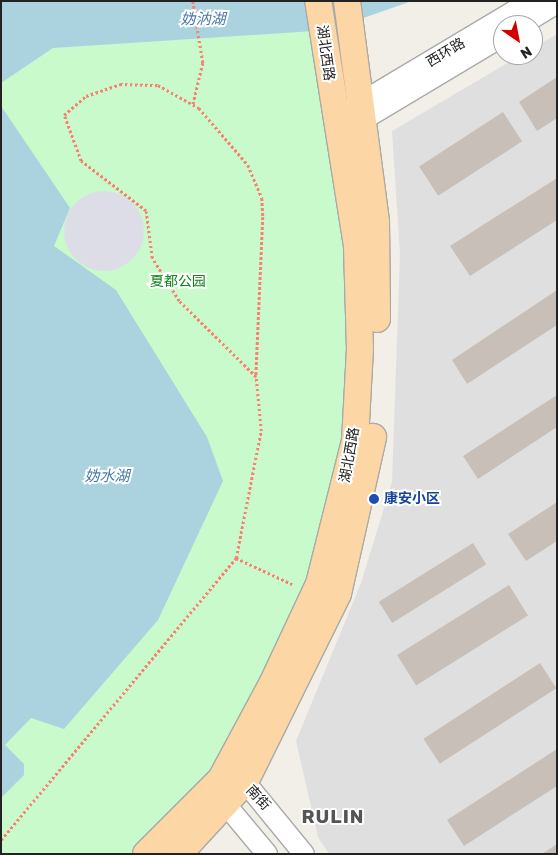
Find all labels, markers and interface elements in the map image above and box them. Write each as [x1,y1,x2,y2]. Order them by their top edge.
water label: 妫汭湖 [181,11,225,29]
north arrow [493,15,543,65]
street label: 湖北西路 [313,24,337,82]
street label: 西环路 [424,35,468,71]
text: N [517,42,535,62]
park label: 夏都公园 [150,274,206,290]
street label: 湖北西路 [337,426,363,484]
water label: 妫水湖 [85,468,129,486]
place label: 康安小区 [384,491,440,507]
marker: 康安小区 [368,493,380,505]
street label: 南街 [242,782,274,814]
district label: RULIN [301,806,365,828]

